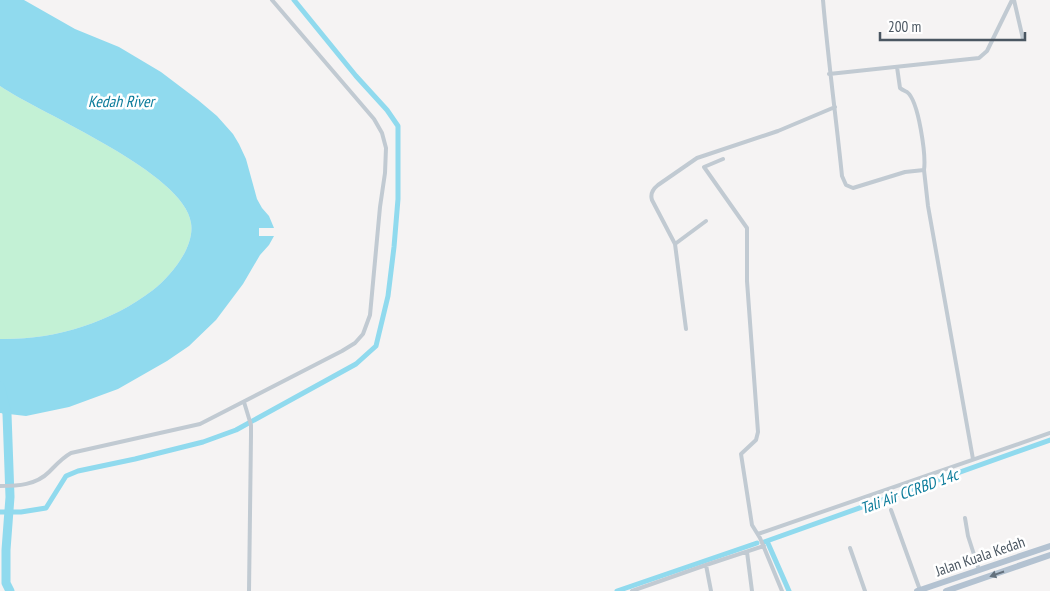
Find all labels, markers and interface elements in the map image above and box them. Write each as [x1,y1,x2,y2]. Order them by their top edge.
scale bar [880,10,1025,42]
text: 200 m [888,17,921,36]
water label: Kedah River [88,91,157,111]
water label: Tali Air CCRBD 14c [857,463,963,518]
street label: Jalan Kuala Kedah [932,532,1027,580]
one-way arrow [989,571,1004,578]

